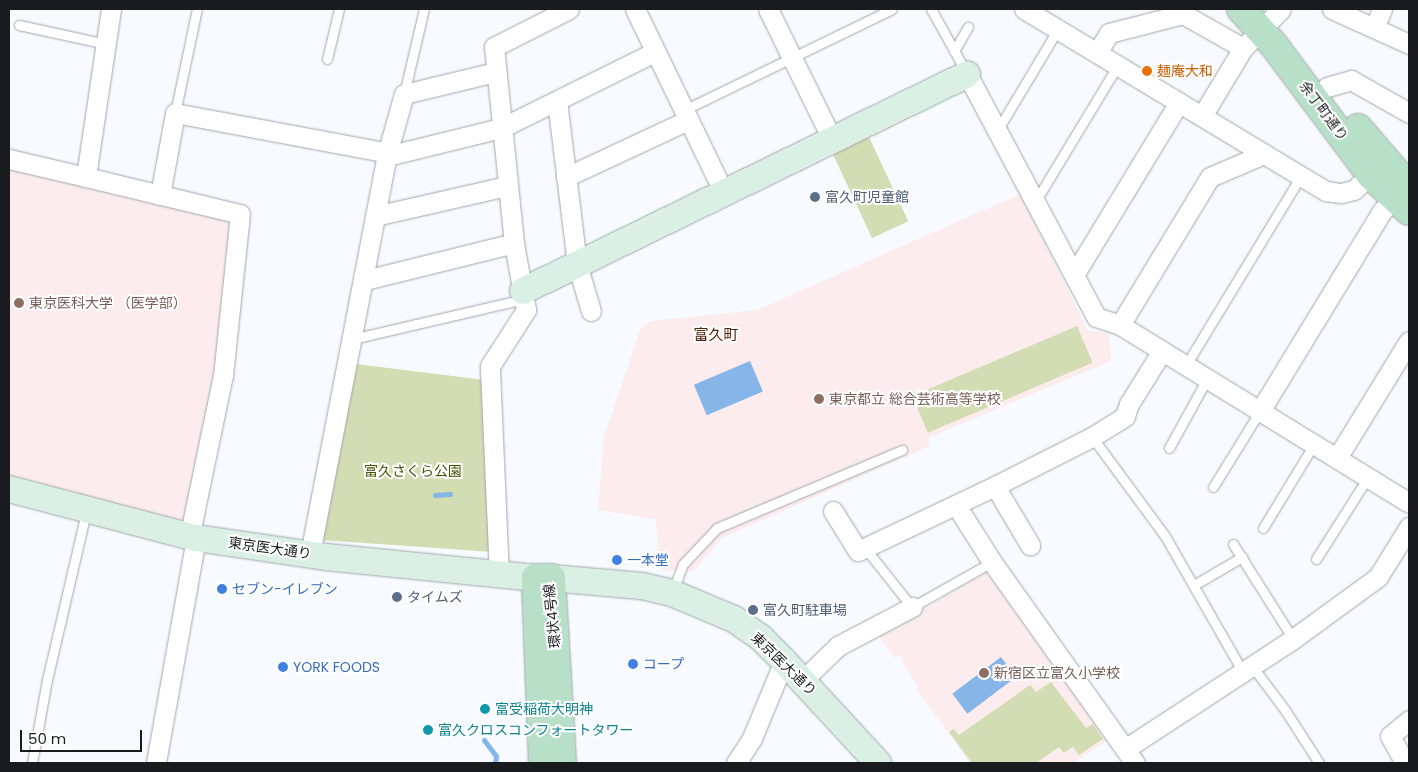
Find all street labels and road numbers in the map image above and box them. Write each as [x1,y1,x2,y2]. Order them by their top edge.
street label: 余丁町通り [1296,78,1352,144]
street label: 東京医大通り [227,534,313,562]
street label: 環状4号線 [540,583,564,649]
street label: 東京医大通り [748,629,820,699]

